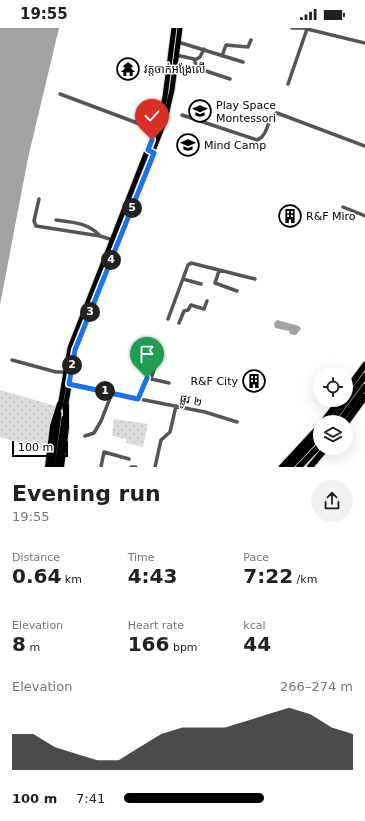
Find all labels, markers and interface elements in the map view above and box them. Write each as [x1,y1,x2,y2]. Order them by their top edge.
text: 19:55 [20,5,68,23]
temple icon: វត្តចាក់អង្រែលើ [115,56,141,82]
place label: វត្តចាក់អង្រែលើ [144,62,205,76]
school or university icon: Play Space Montessori [187,98,213,124]
pin [135,99,169,140]
place label: Play Space Montessori [216,99,276,125]
icon: check [141,105,163,127]
school or university icon: Mind Camp [175,132,201,158]
place label: Mind Camp [204,139,266,152]
pin: 5 [122,198,142,218]
text: 5 [128,201,136,214]
building icon: R&F Miro [277,203,303,229]
place label: R&F Miro [306,210,356,223]
pin: 4 [101,250,121,270]
text: 4 [107,253,115,266]
pin: 3 [80,302,100,322]
text: 3 [86,305,94,318]
pin [130,337,164,378]
icon: arrive [136,343,158,365]
pin: 2 [62,355,82,375]
text: 2 [68,358,76,371]
map controls [313,367,353,455]
button: locate [313,367,353,407]
building icon: R&F City [241,368,267,394]
place label: R&F City [190,375,238,388]
pin: 1 [95,381,115,401]
text: 1 [101,384,109,397]
street label: ផ្លូវ ២ [178,392,203,412]
button: layers [313,415,353,455]
scale bar [12,439,68,458]
text: 100 m [18,441,53,454]
button: share [311,480,353,522]
text: Evening run [12,481,161,506]
text: 19:55 [12,509,49,524]
text: Distance [12,551,60,564]
text: Time [128,551,155,564]
text: Pace [243,551,269,564]
text: 0.64 [12,564,61,588]
text: 4:43 [128,564,177,588]
text: 7:22 [243,564,293,588]
text: km [61,573,82,586]
text: /km [293,573,317,586]
text: Elevation [12,619,63,632]
text: Heart rate [128,619,184,632]
text: kcal [243,619,266,632]
text: 8 [12,632,26,656]
text: 166 [128,632,169,656]
text: 44 [243,632,271,656]
text: m [26,641,40,654]
text: bpm [169,641,198,654]
text: Elevation [12,679,72,694]
text: 266–274 m [280,679,353,694]
text: 100 m [12,791,57,806]
text: 7:41 [76,791,105,806]

